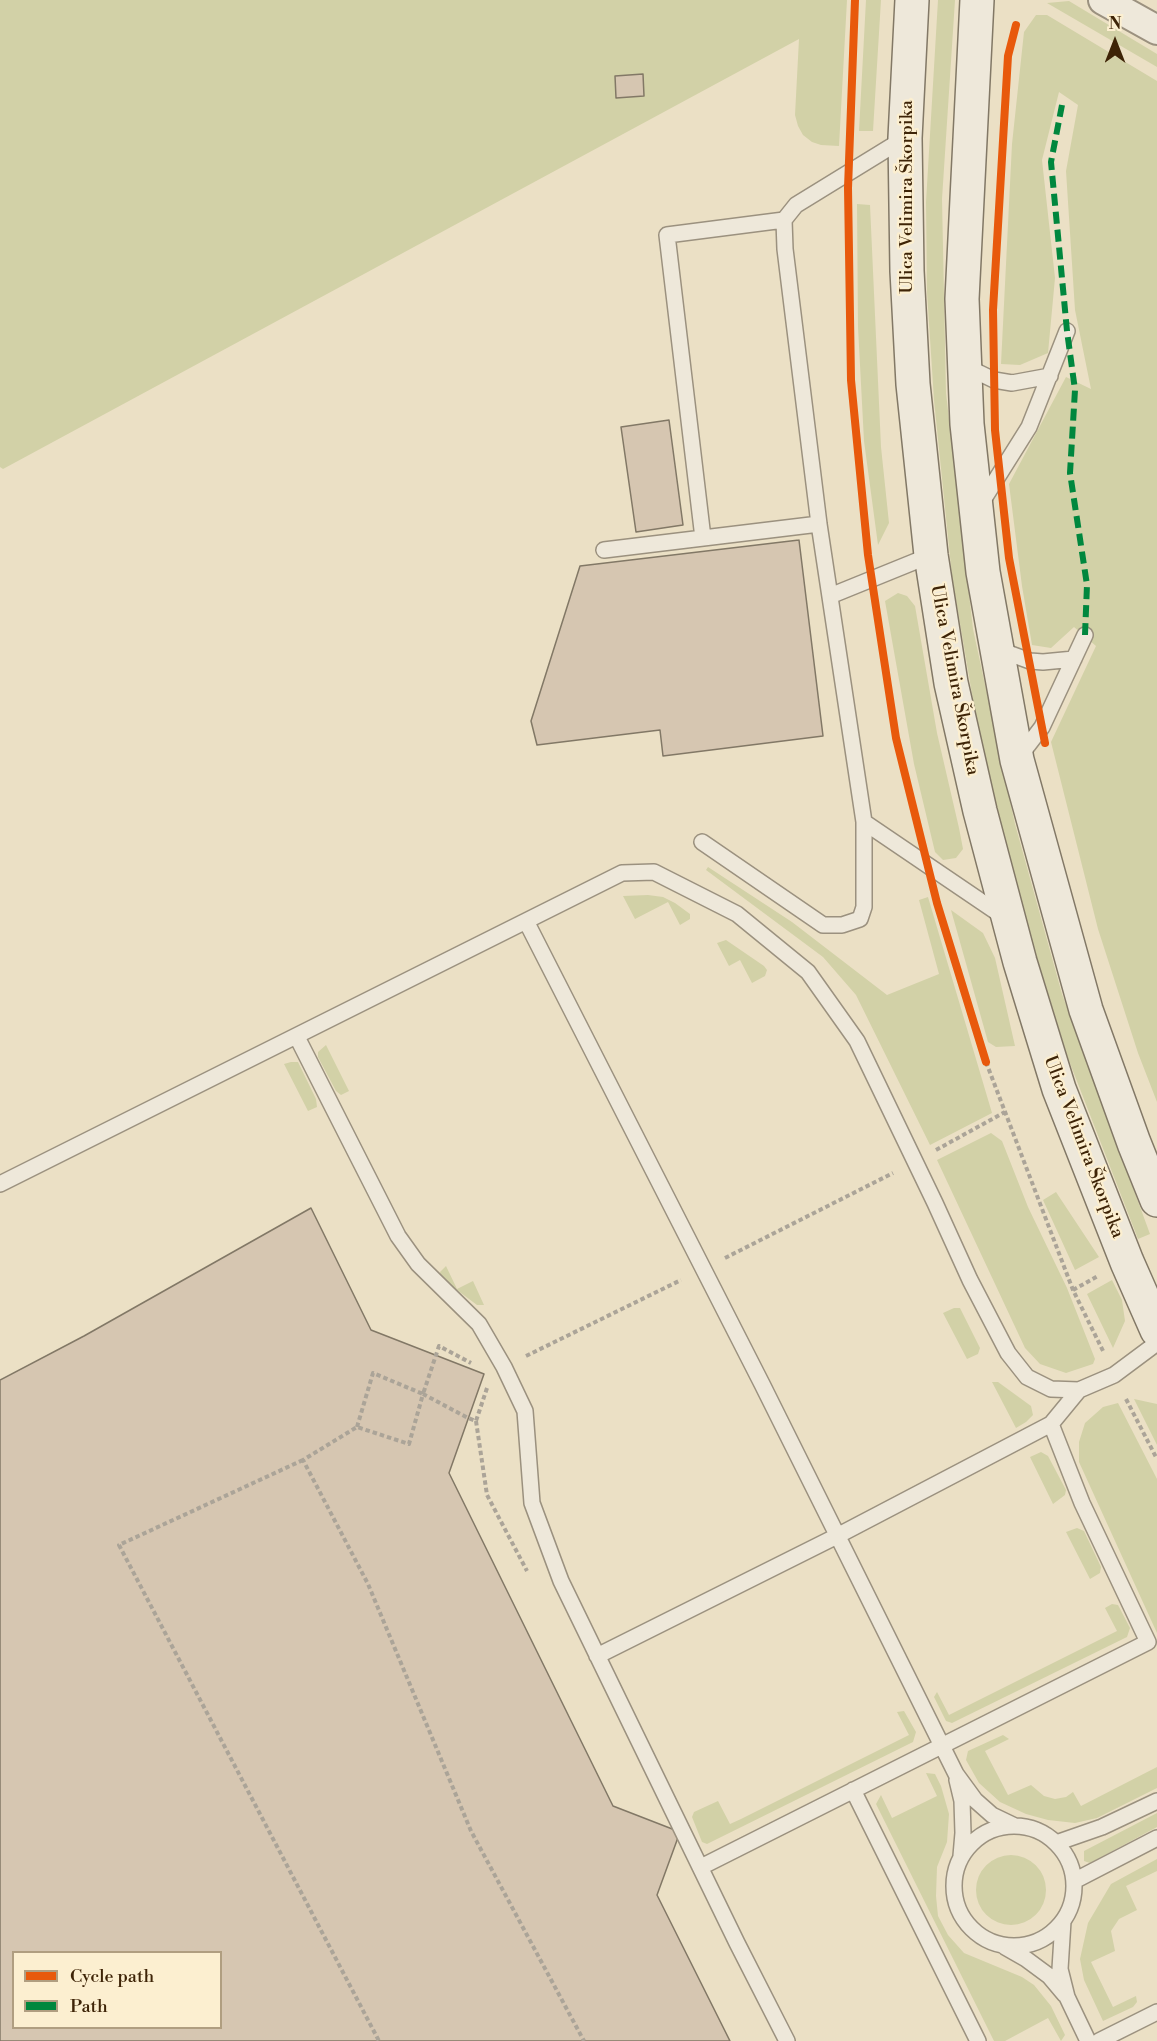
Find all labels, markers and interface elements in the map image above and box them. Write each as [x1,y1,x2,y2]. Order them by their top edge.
north arrow [1085,12,1145,72]
text: N [1109,14,1121,34]
street label: Ulica Velimira Škorpika [897,100,919,294]
street label: Ulica Velimira Škorpika [925,583,983,777]
street label: Ulica Velimira Škorpika [1038,1053,1128,1241]
legend [12,1951,222,2029]
text: Cycle path [70,1965,154,1988]
text: Path [70,1995,108,2018]

